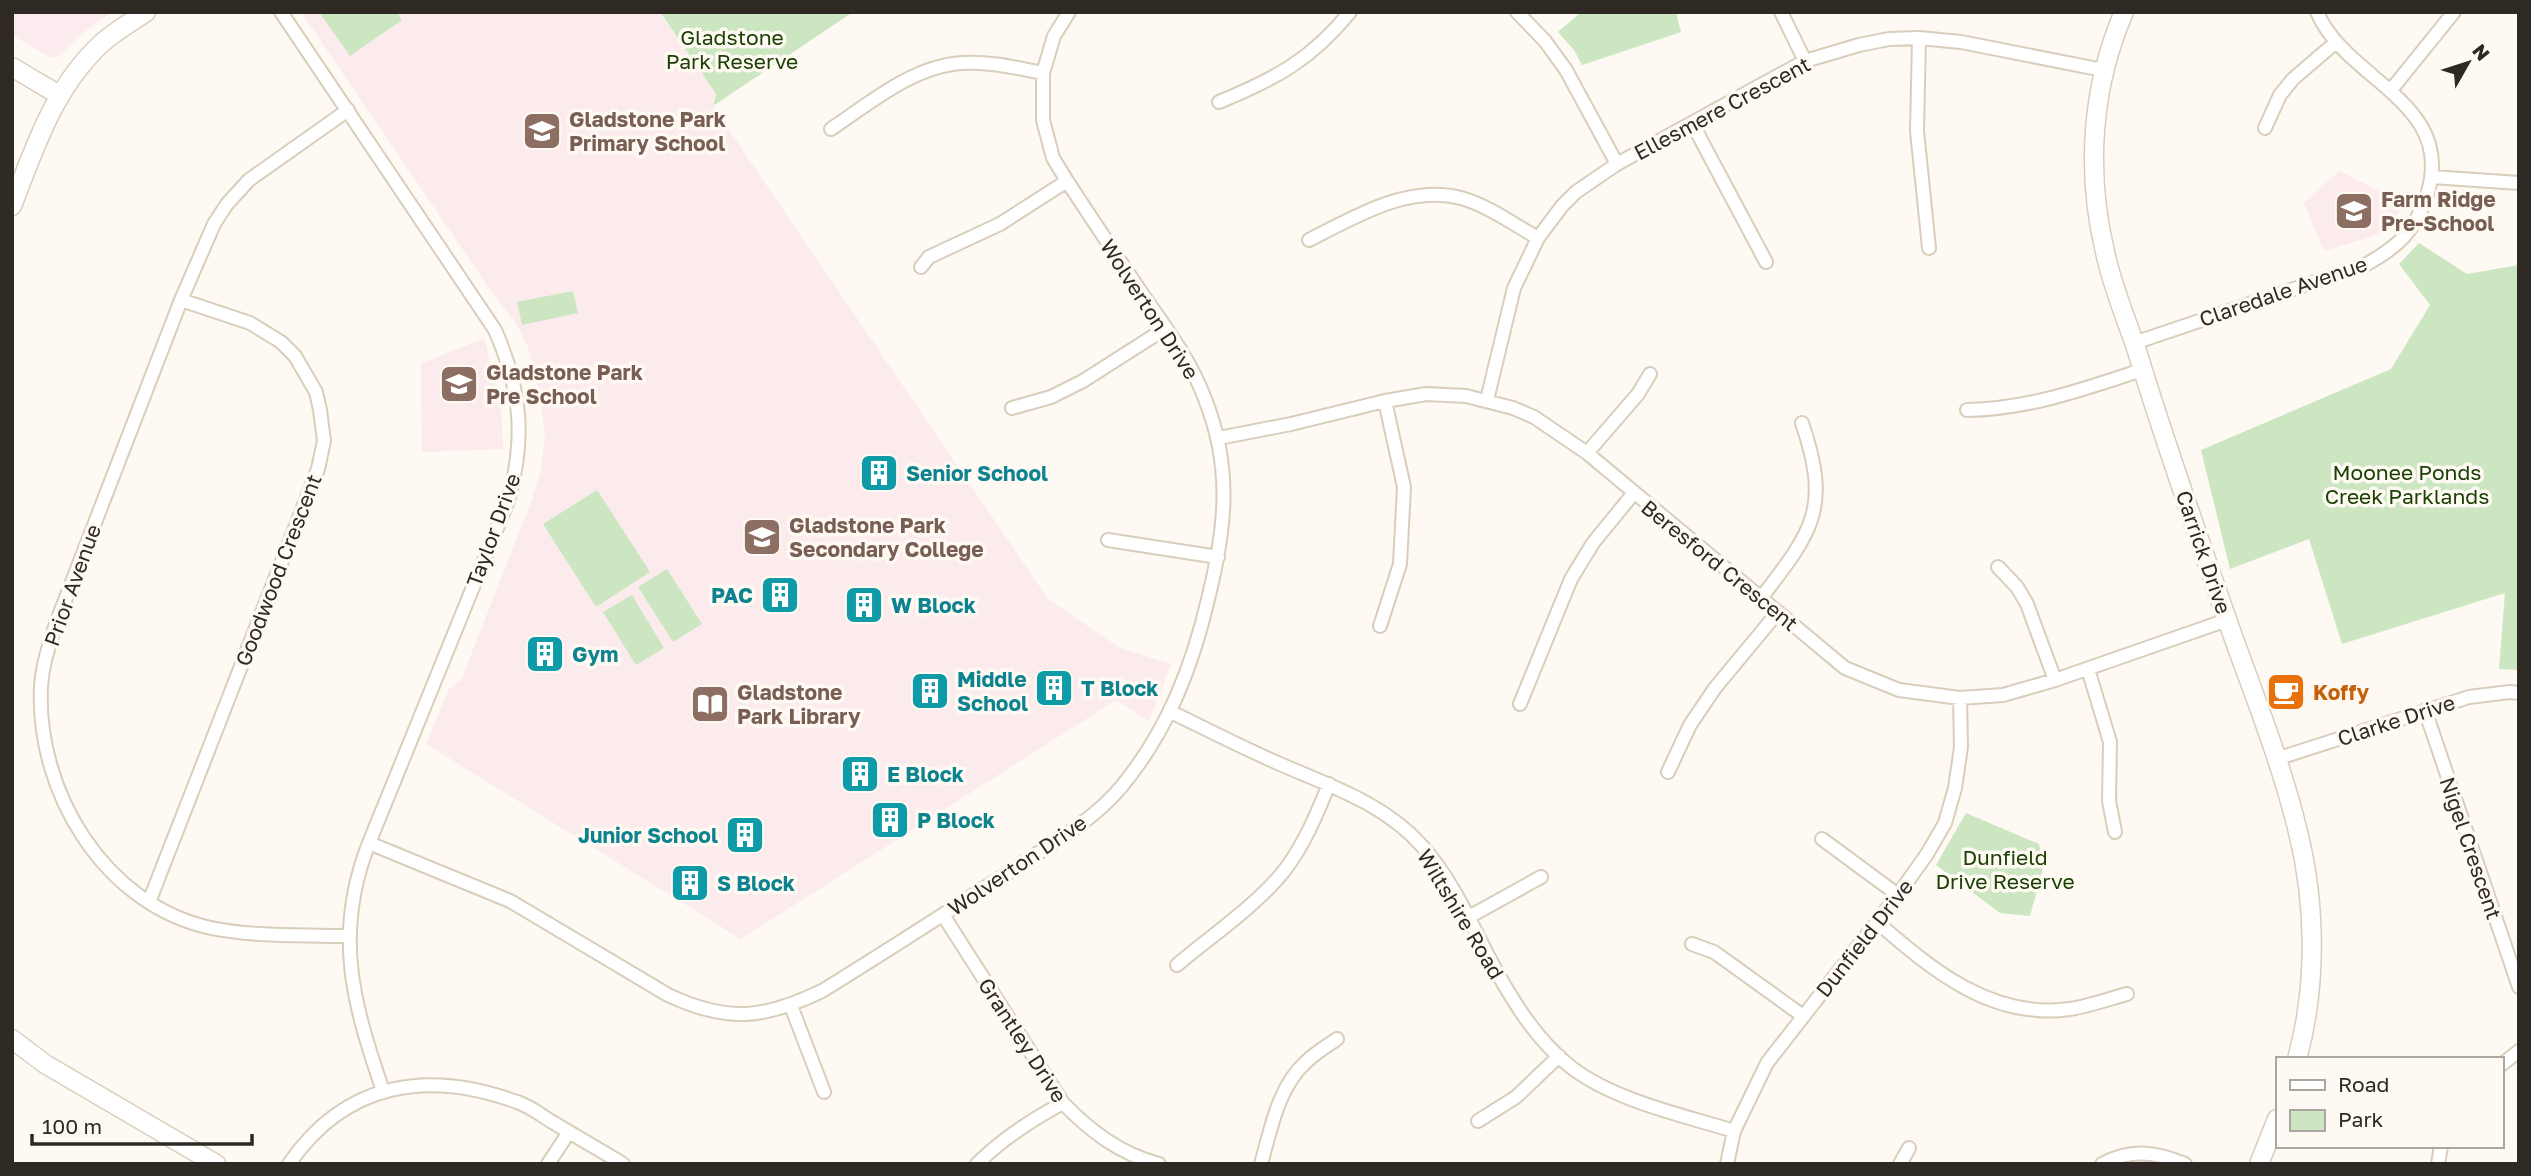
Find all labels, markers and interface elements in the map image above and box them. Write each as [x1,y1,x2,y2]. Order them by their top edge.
park label: Gladstone Park Reserve [666,24,798,74]
north arrow [2433,28,2503,98]
text: N [2468,39,2495,65]
street label: Ellesmere Crescent [1629,51,1815,165]
place label: Gladstone Park Primary School [569,106,726,156]
school or university icon: Gladstone Park Primary School [521,110,563,152]
place label: Farm Ridge Pre-School [2381,186,2496,236]
school or university icon: Farm Ridge Pre-School [2333,190,2375,232]
street label: Wolverton Drive [1095,234,1205,384]
street label: Claredale Avenue [2196,250,2370,332]
place label: Gladstone Park Pre School [486,359,643,409]
school or university icon: Gladstone Park Pre School [438,363,480,405]
building icon: Senior School [858,452,900,494]
park label: Moonee Ponds Creek Parklands [2325,459,2489,509]
place label: Senior School [906,460,1048,486]
street label: Goodwood Crescent [229,470,327,670]
street label: Taylor Drive [460,470,526,590]
street label: Carrick Drive [2171,487,2237,617]
street label: Beresford Crescent [1636,494,1804,636]
place label: Gladstone Park Secondary College [789,512,984,562]
school or university icon: Gladstone Park Secondary College [741,516,783,558]
street label: Prior Avenue [38,521,106,649]
building icon: PAC [759,574,801,616]
place label: PAC [711,582,753,608]
building icon: W Block [843,584,885,626]
place label: W Block [891,592,976,618]
building icon: Gym [524,633,566,675]
place label: Gym [572,641,618,667]
place label: Middle School [957,666,1028,716]
building icon: T Block [1033,667,1075,709]
building icon: Middle School [909,670,951,712]
cafe icon: Koffy [2265,671,2307,713]
place label: T Block [1081,675,1159,701]
place label: Gladstone Park Library [737,679,861,729]
place label: Koffy [2313,679,2369,705]
library icon: Gladstone Park Library [689,683,731,725]
street label: Clarke Drive [2334,689,2458,751]
building icon: E Block [839,753,881,795]
place label: E Block [887,761,964,787]
street label: Nigel Crescent [2434,773,2508,923]
building icon: P Block [869,799,911,841]
place label: P Block [917,807,995,833]
street label: Wolverton Drive [943,809,1091,921]
building icon: Junior School [724,814,766,856]
place label: Junior School [578,822,718,848]
street label: Wiltshire Road [1412,844,1510,984]
park label: Dunfield Drive Reserve [1935,844,2075,894]
building icon: S Block [669,862,711,904]
place label: S Block [717,870,795,896]
street label: Dunfield Drive [1810,874,1918,1002]
street label: Grantley Drive [973,973,1073,1107]
legend [2276,1057,2503,1148]
text: Road [2338,1071,2389,1097]
scale bar [32,1102,252,1146]
text: Park [2338,1106,2384,1132]
text: 100 m [42,1113,102,1139]

